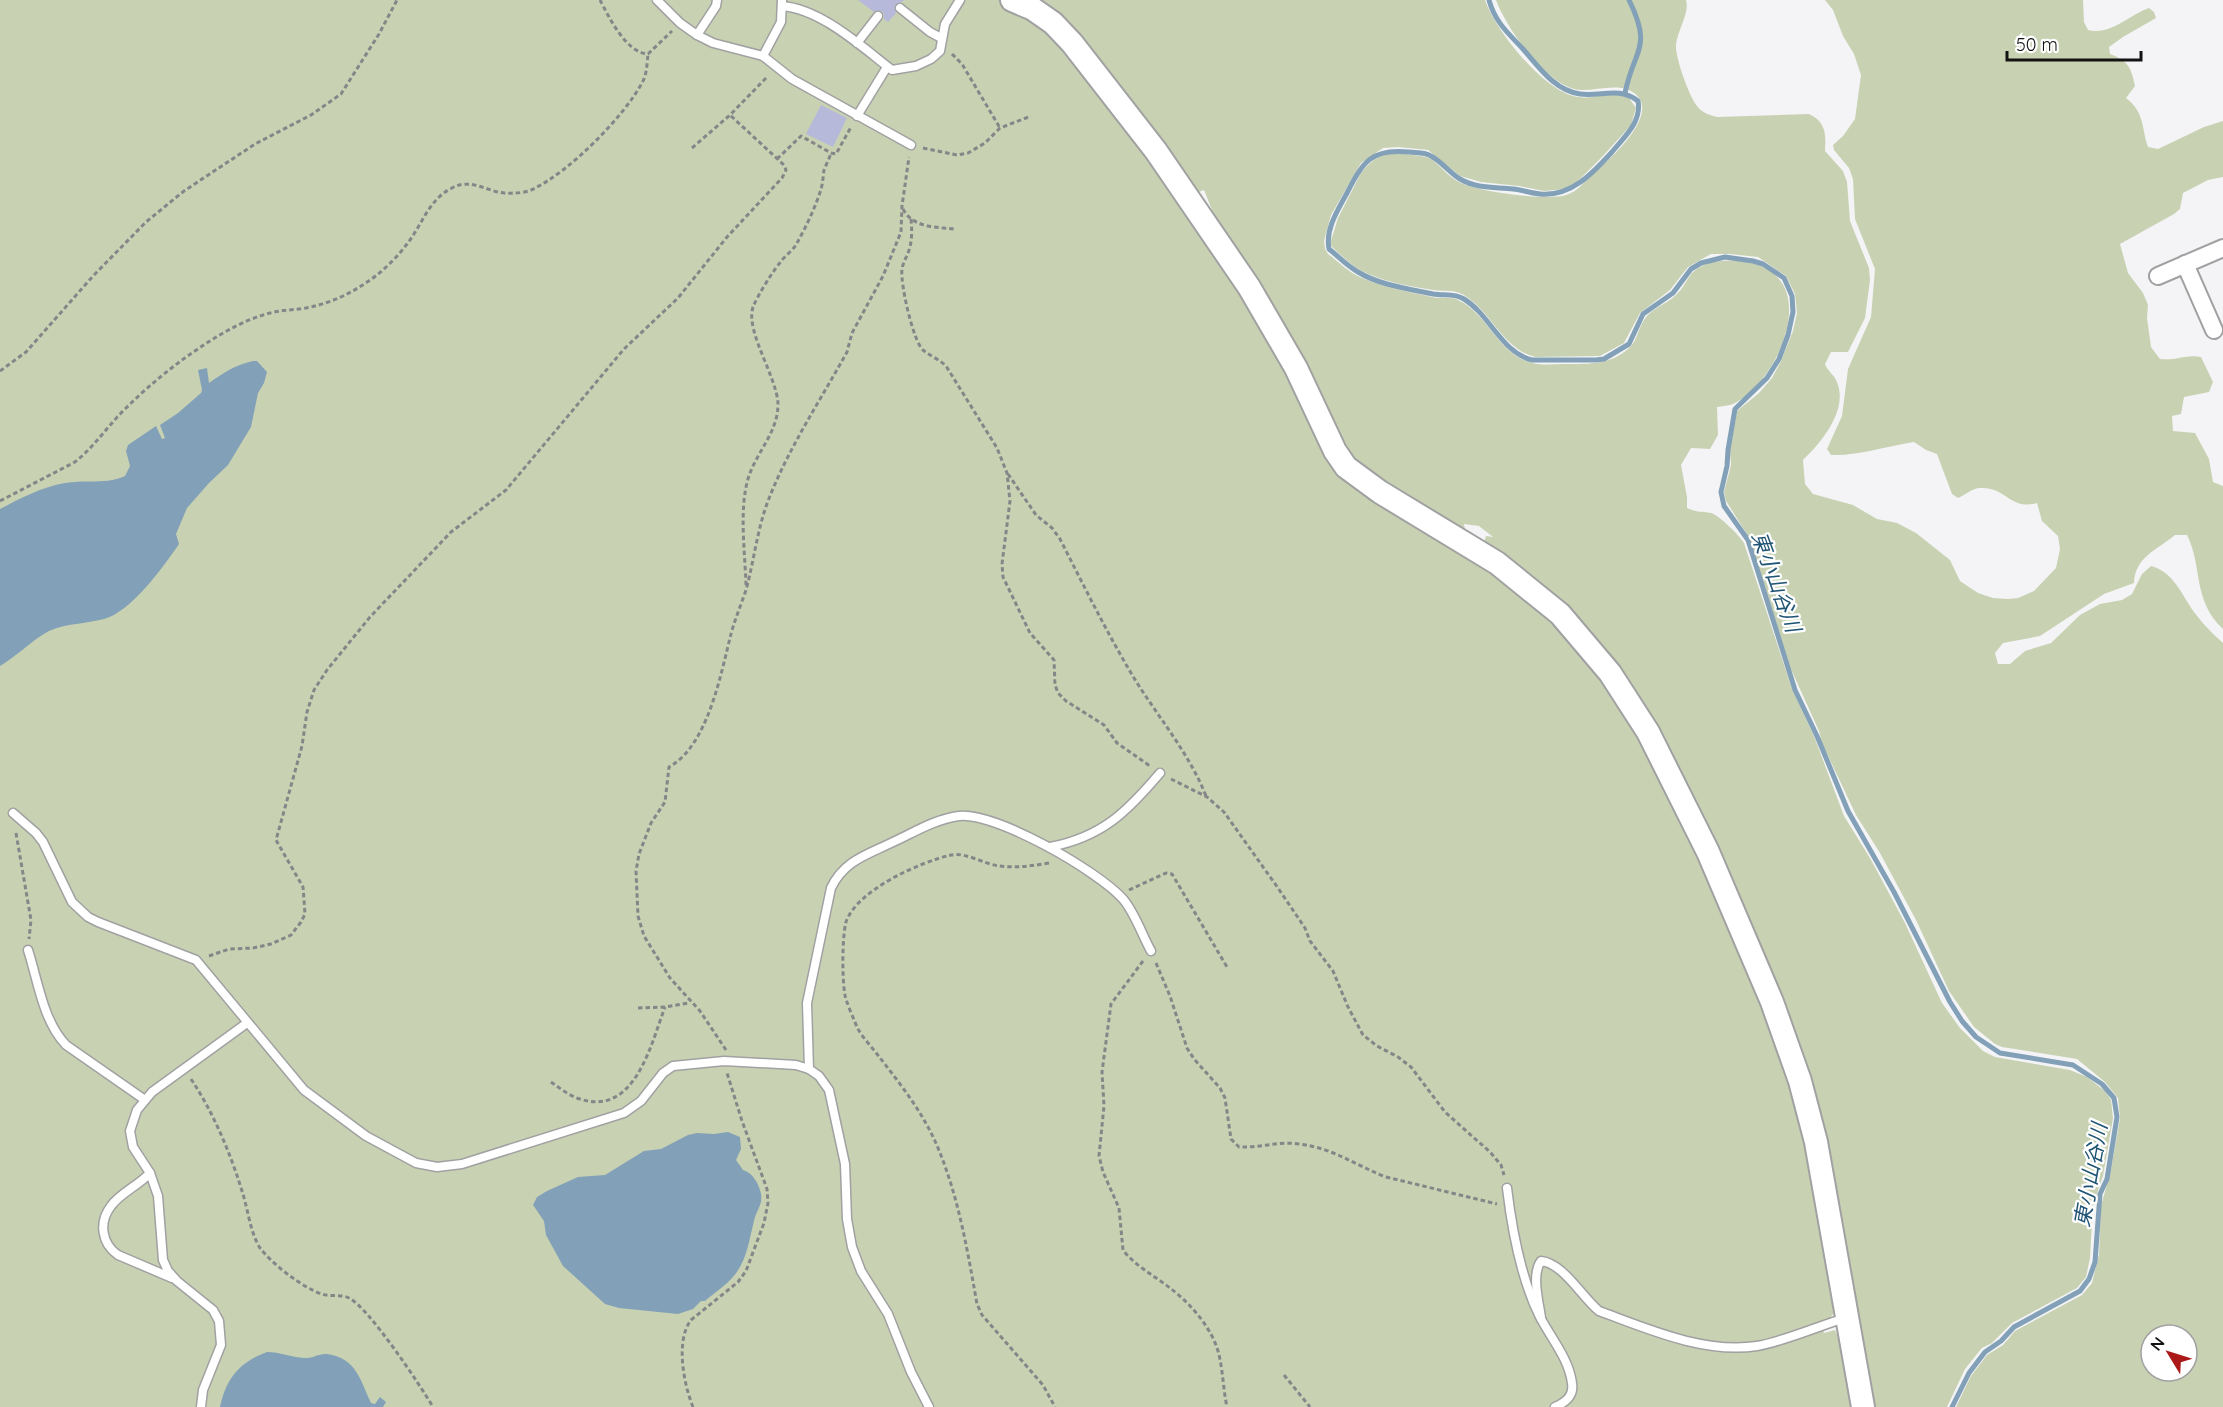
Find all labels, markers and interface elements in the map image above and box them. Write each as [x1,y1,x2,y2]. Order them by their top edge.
scale bar [2007,24,2140,62]
text: 50 m [2016,33,2058,56]
water label: 東小山谷川 [1747,528,1808,637]
water label: 東小山谷川 [2068,1119,2112,1229]
north arrow [2139,1323,2199,1383]
text: N [2146,1333,2169,1355]

